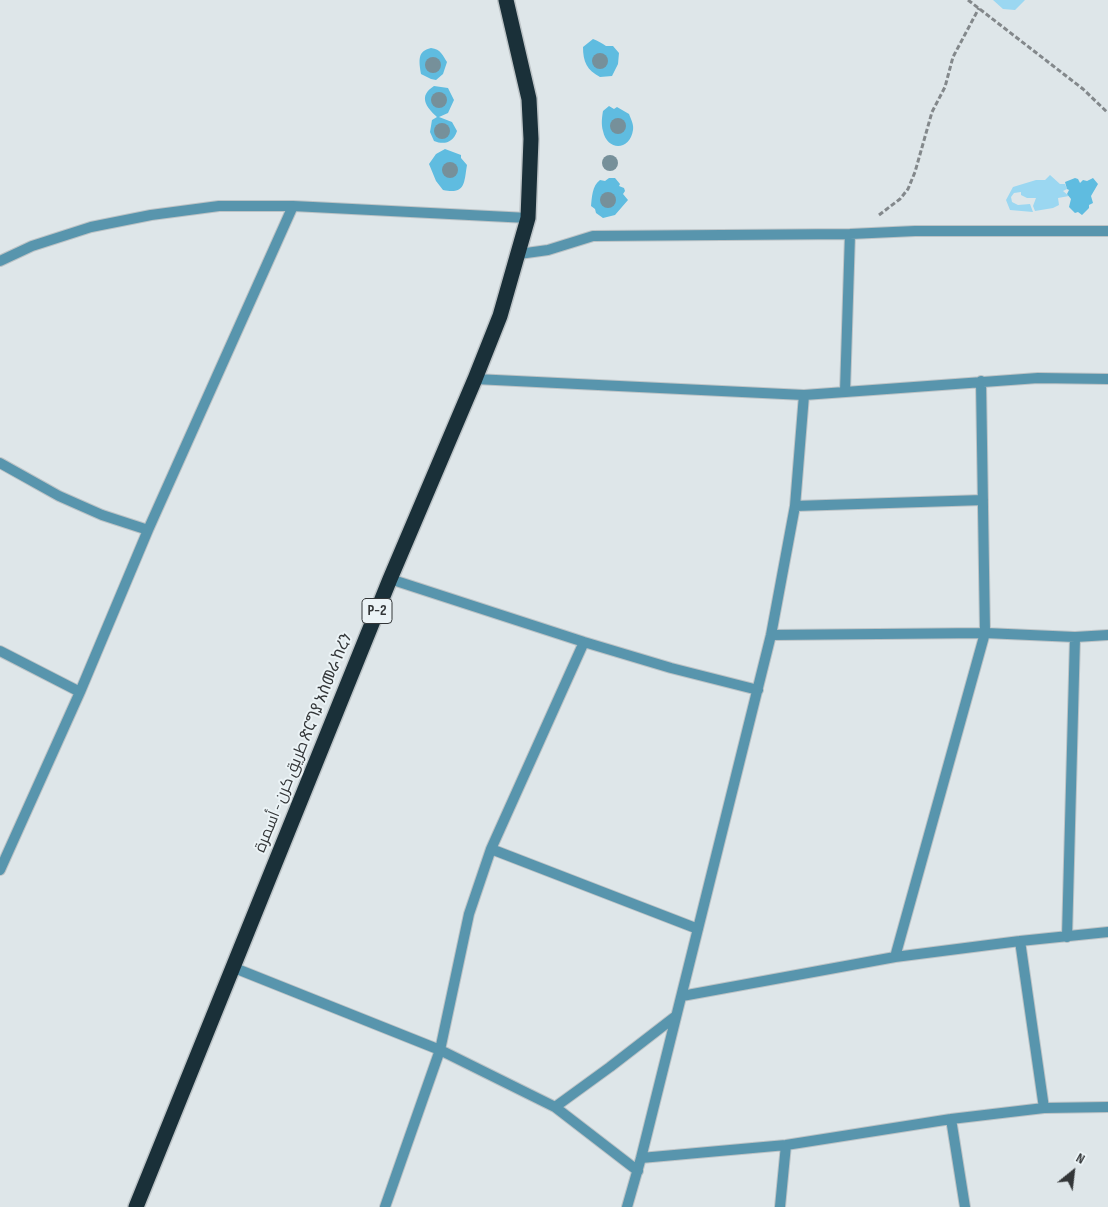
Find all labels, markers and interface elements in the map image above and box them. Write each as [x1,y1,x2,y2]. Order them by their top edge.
road number: P-2 [362,598,392,624]
street label: طريق كرن - أسمرة ጽርግያ አስመራ ከረን [251,631,357,855]
north arrow [1048,1147,1098,1197]
text: N [1073,1149,1088,1168]

